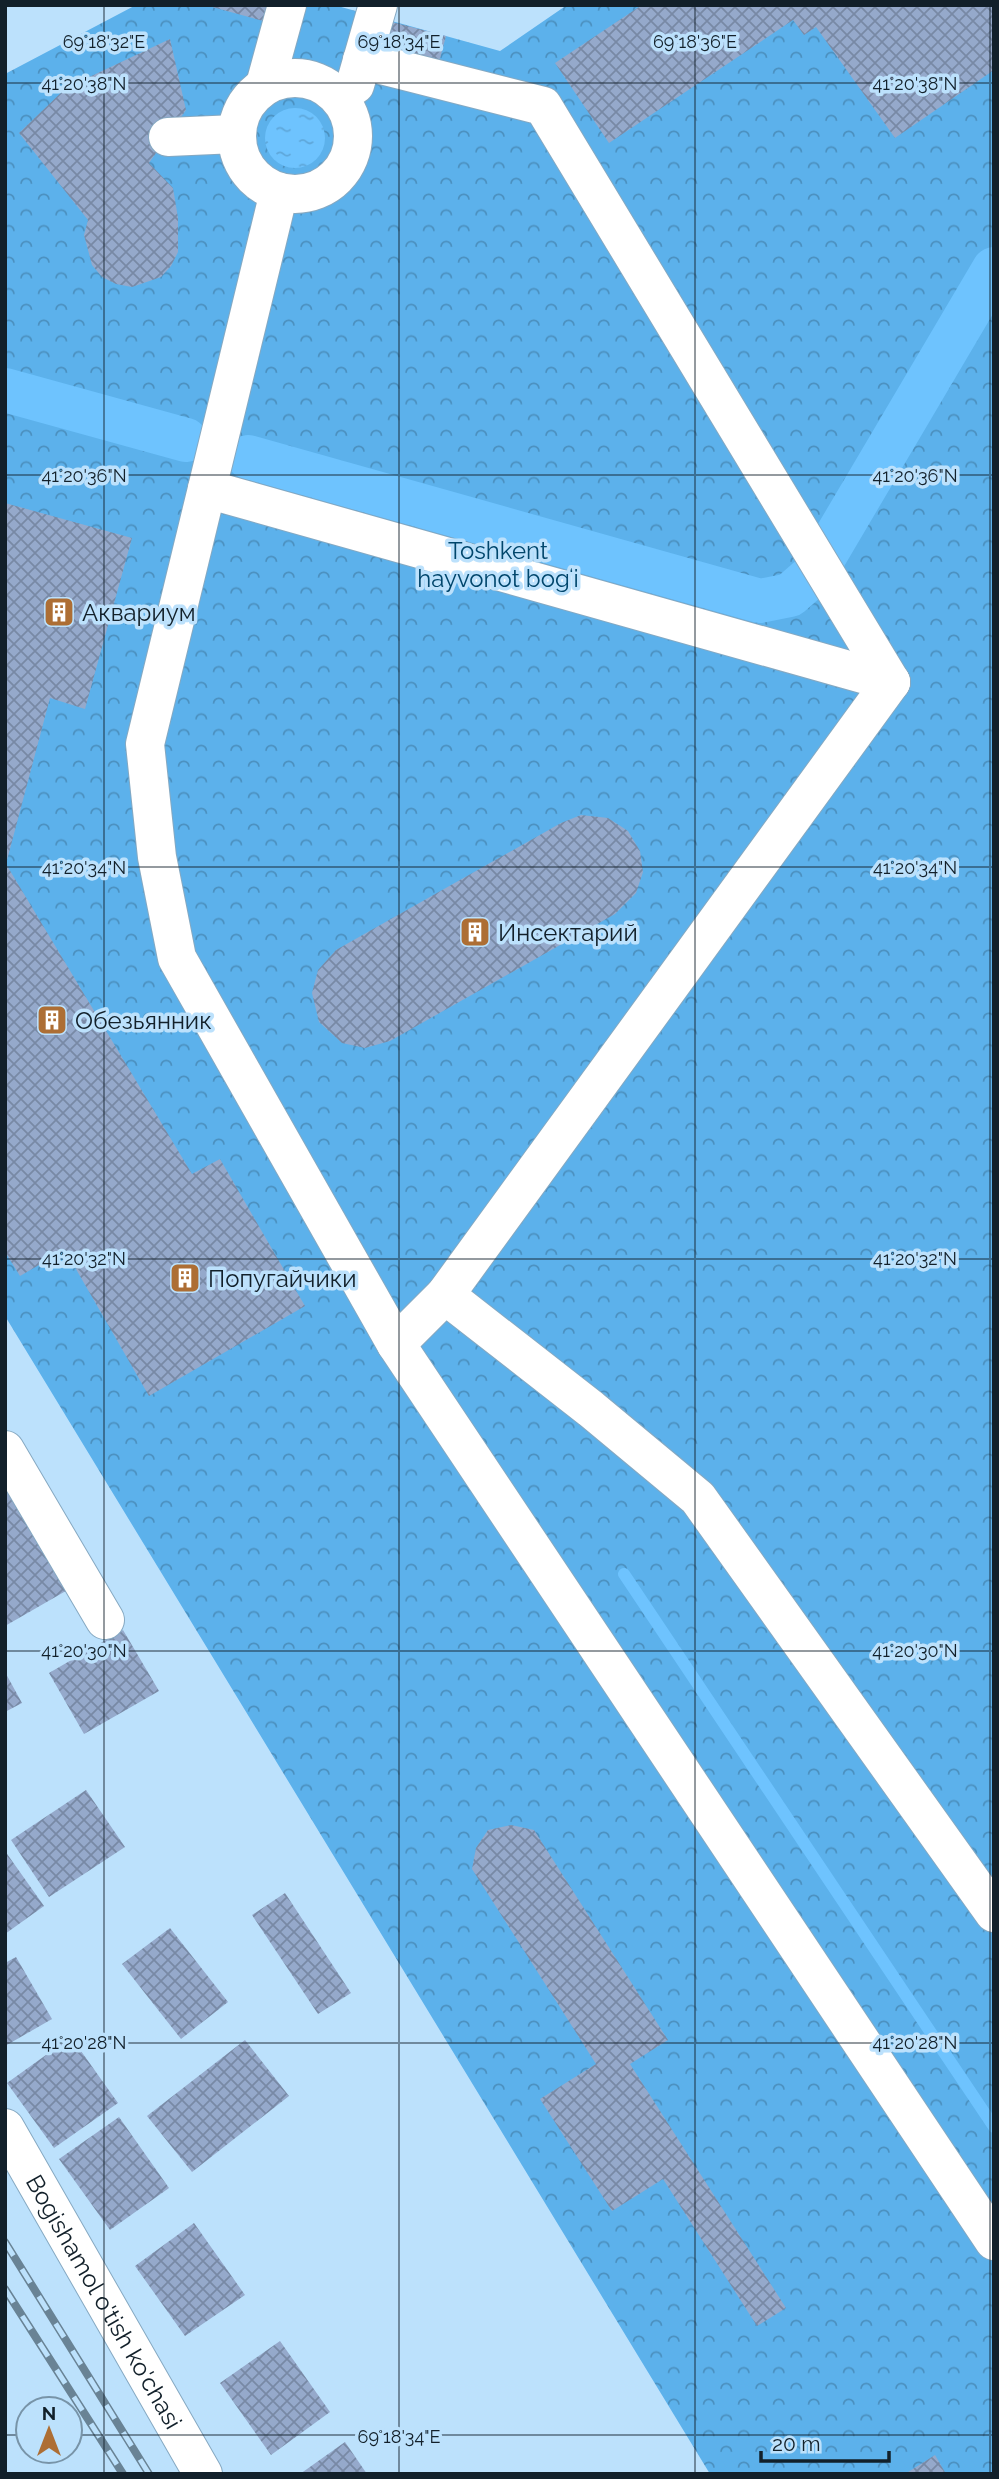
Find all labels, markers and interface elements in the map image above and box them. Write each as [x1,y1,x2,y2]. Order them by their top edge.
text: 69°18'32"E [63,31,145,52]
text: 69°18'34"E [358,31,440,52]
text: 69°18'36"E [653,31,737,52]
text: 41°20'38"N [41,73,127,94]
text: 41°20'38"N [872,73,958,94]
text: 41°20'36"N [41,465,127,486]
text: 41°20'36"N [872,465,958,486]
park label: Toshkent hayvonot bogʻi [417,536,579,593]
building icon: Аквариум [42,595,76,629]
place label: Аквариум [82,598,196,627]
text: 41°20'34"N [42,857,126,878]
text: 41°20'34"N [873,857,957,878]
building icon: Инсектарий [458,915,492,949]
place label: Инсектарий [498,918,638,947]
building icon: Обезьянник [35,1003,69,1037]
place label: Обезьянник [75,1006,212,1035]
text: 41°20'32"N [42,1248,126,1269]
text: 41°20'32"N [873,1248,957,1269]
building icon: Попугайчики [168,1261,202,1295]
place label: Попугайчики [208,1264,357,1293]
text: 41°20'30"N [41,1640,127,1661]
text: 41°20'30"N [872,1640,958,1661]
text: 41°20'28"N [42,2032,126,2053]
text: 41°20'28"N [873,2032,957,2053]
street label: Bogishamol o'tish ko'chasi [20,2169,188,2434]
north arrow [14,2395,84,2465]
text: N [42,2402,56,2424]
scale bar [761,2420,889,2464]
text: 69°18'34"E [358,2426,440,2447]
text: 20 m [772,2431,820,2456]

